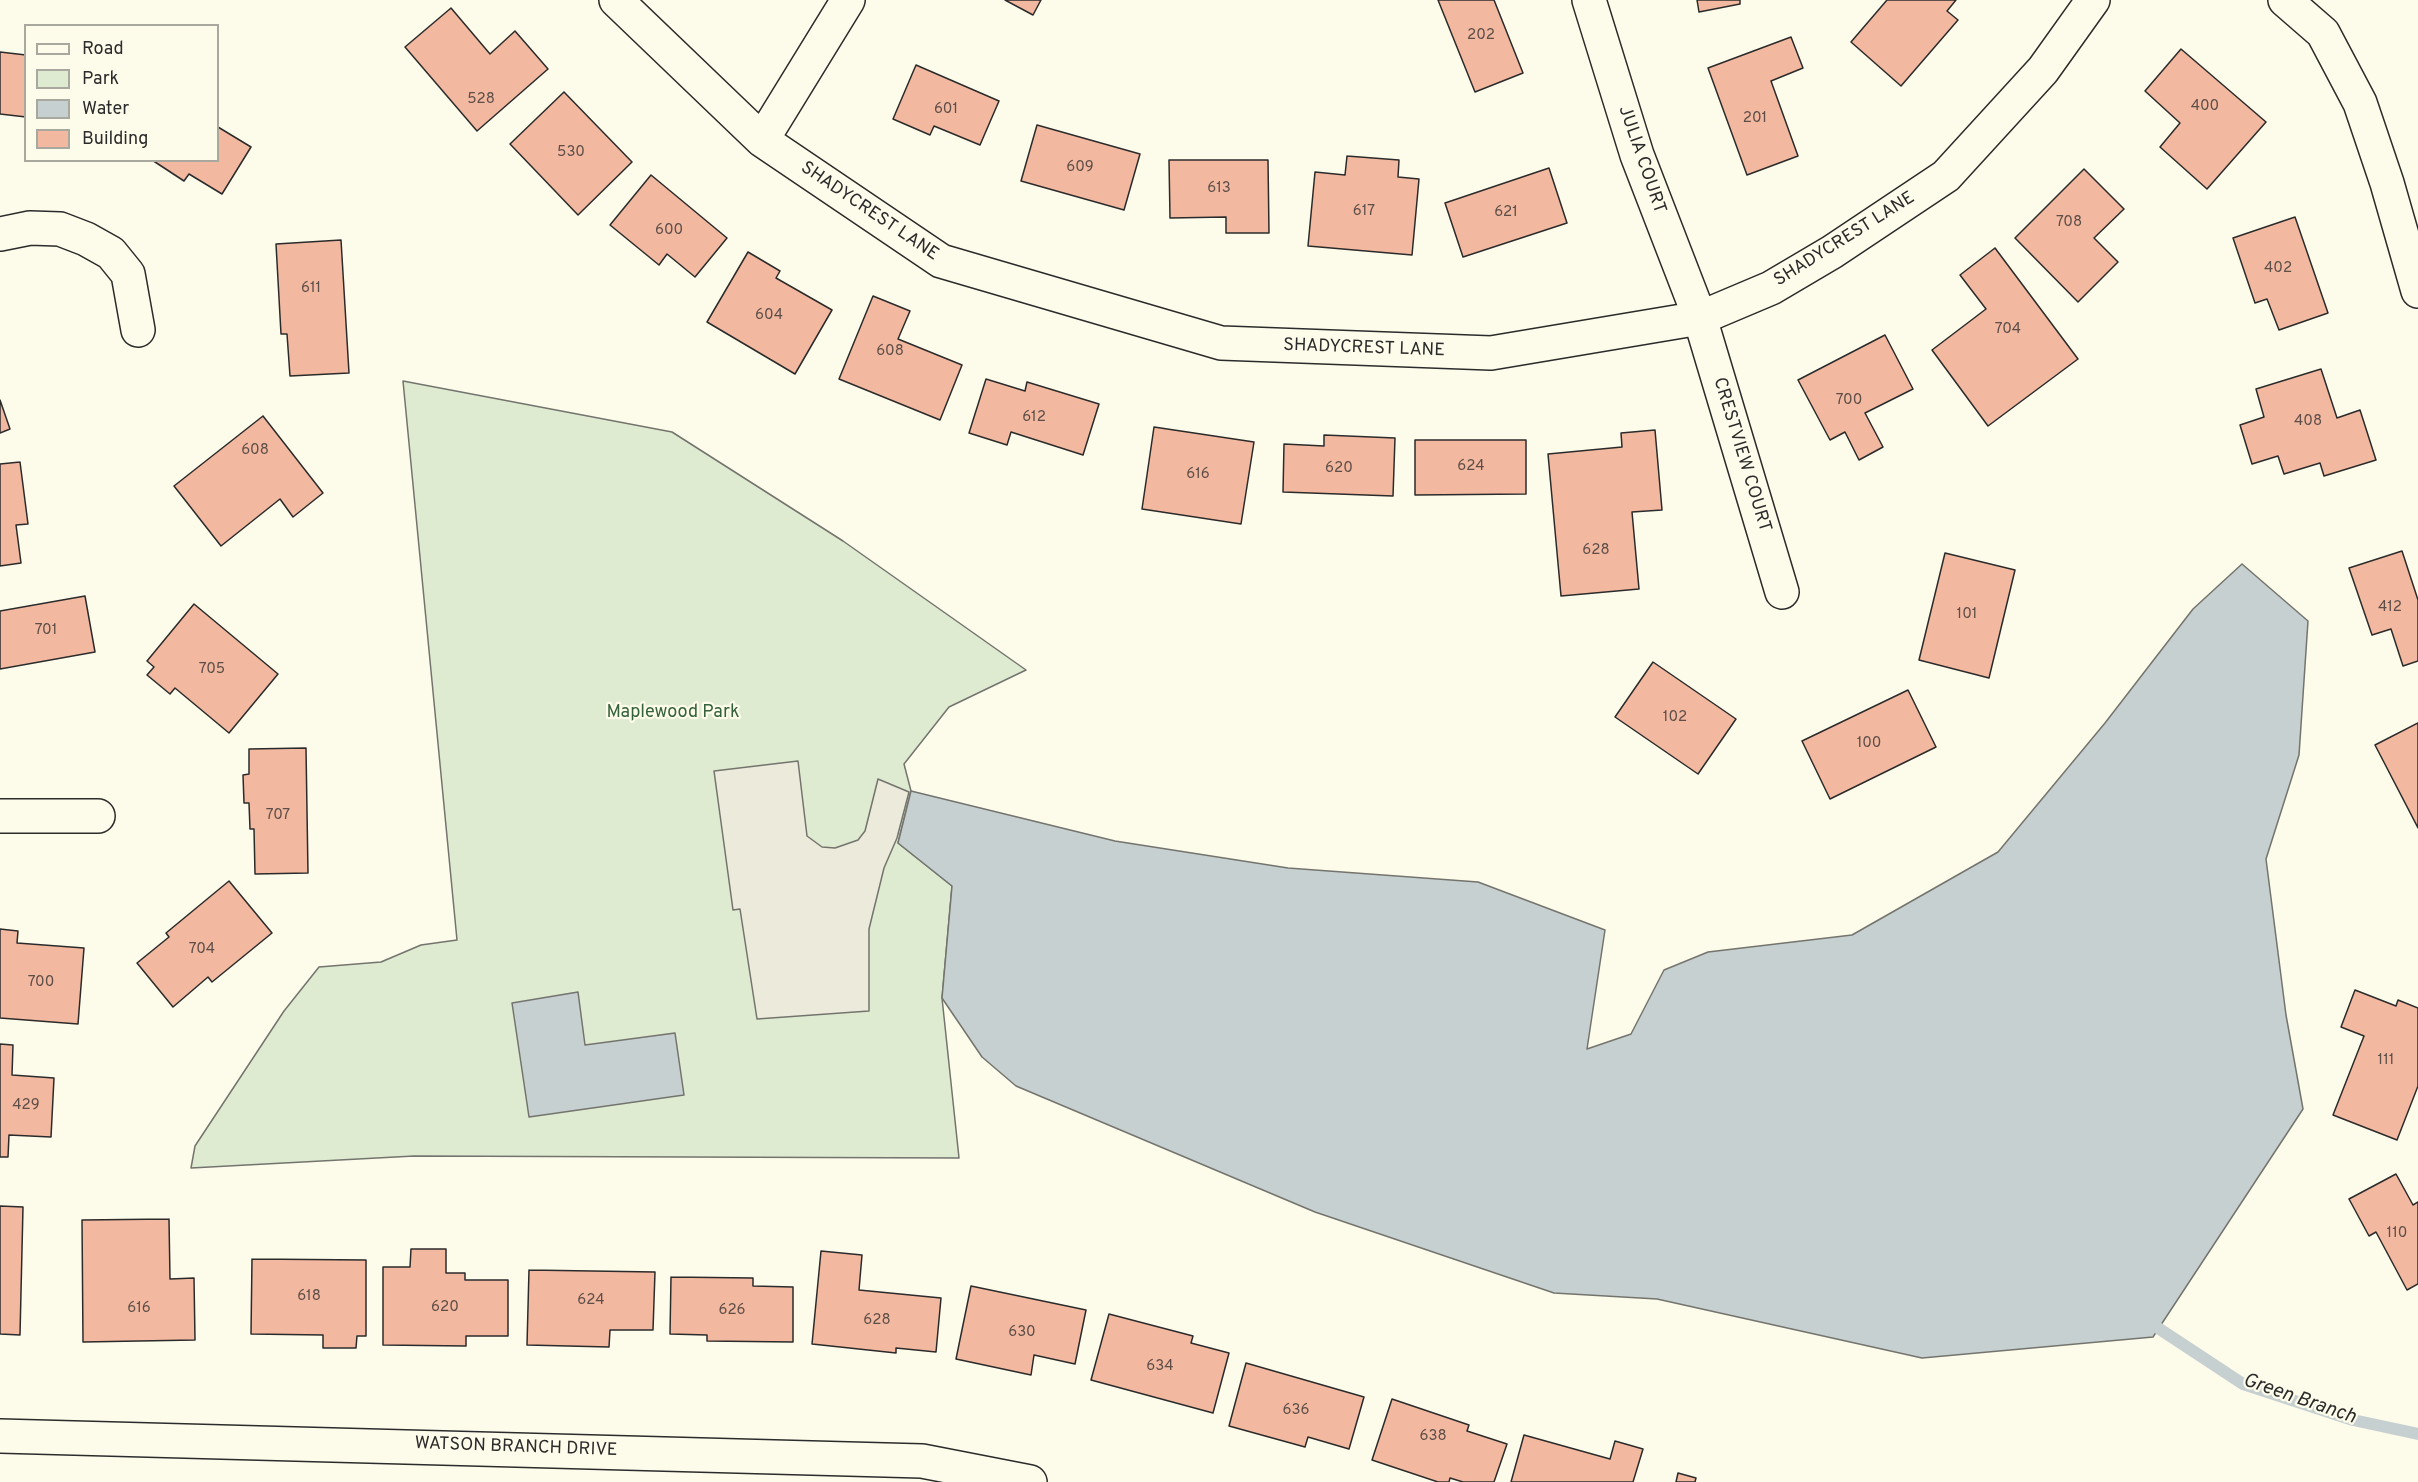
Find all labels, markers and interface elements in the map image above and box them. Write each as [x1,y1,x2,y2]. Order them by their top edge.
legend [24,24,219,162]
house number: 202 [1467,27,1495,45]
text: Road [82,38,124,61]
text: Park [82,68,119,91]
house number: 528 [467,91,495,109]
text: Water [82,98,129,121]
house number: 400 [2191,98,2219,116]
house number: 601 [934,101,958,119]
street label: JULIA COURT [1612,103,1670,217]
house number: 201 [1743,110,1767,128]
text: Building [82,128,148,151]
house number: 530 [557,144,585,162]
street label: SHADYCREST LANE [796,158,942,266]
house number: 609 [1066,159,1094,177]
house number: 613 [1207,180,1231,198]
street label: SHADYCREST LANE [1771,188,1919,292]
house number: 617 [1353,203,1375,221]
house number: 621 [1494,204,1518,222]
house number: 708 [2056,214,2082,232]
house number: 600 [655,222,683,240]
house number: 402 [2264,260,2292,278]
house number: 611 [301,280,321,298]
house number: 604 [755,307,783,325]
house number: 704 [1995,321,2021,339]
street label: SHADYCREST LANE [1283,335,1445,363]
house number: 608 [876,343,904,361]
street label: CRESTVIEW COURT [1707,375,1775,535]
house number: 700 [1836,392,1862,410]
house number: 612 [1022,409,1046,427]
house number: 408 [2294,413,2322,431]
house number: 608 [241,442,269,460]
house number: 624 [1457,458,1485,476]
house number: 620 [1325,460,1353,478]
house number: 616 [1186,466,1210,484]
house number: 628 [1582,542,1610,560]
house number: 412 [2378,599,2402,617]
house number: 101 [1957,606,1977,624]
house number: 701 [35,622,57,640]
house number: 705 [199,661,225,679]
park label: Maplewood Park [607,702,739,724]
house number: 102 [1663,709,1687,727]
house number: 100 [1857,735,1881,753]
house number: 707 [266,807,290,825]
house number: 704 [189,941,215,959]
house number: 700 [28,974,54,992]
house number: 111 [2378,1052,2394,1070]
house number: 429 [12,1097,40,1115]
house number: 110 [2387,1225,2407,1243]
house number: 618 [297,1288,321,1306]
house number: 624 [577,1292,605,1310]
house number: 620 [431,1299,459,1317]
house number: 616 [127,1300,151,1318]
house number: 626 [718,1302,746,1320]
house number: 628 [863,1312,891,1330]
house number: 630 [1008,1324,1036,1342]
house number: 634 [1146,1358,1174,1376]
water label: Green Branch [2239,1369,2359,1431]
house number: 636 [1283,1402,1309,1420]
house number: 638 [1419,1428,1447,1446]
street label: WATSON BRANCH DRIVE [414,1434,618,1462]

